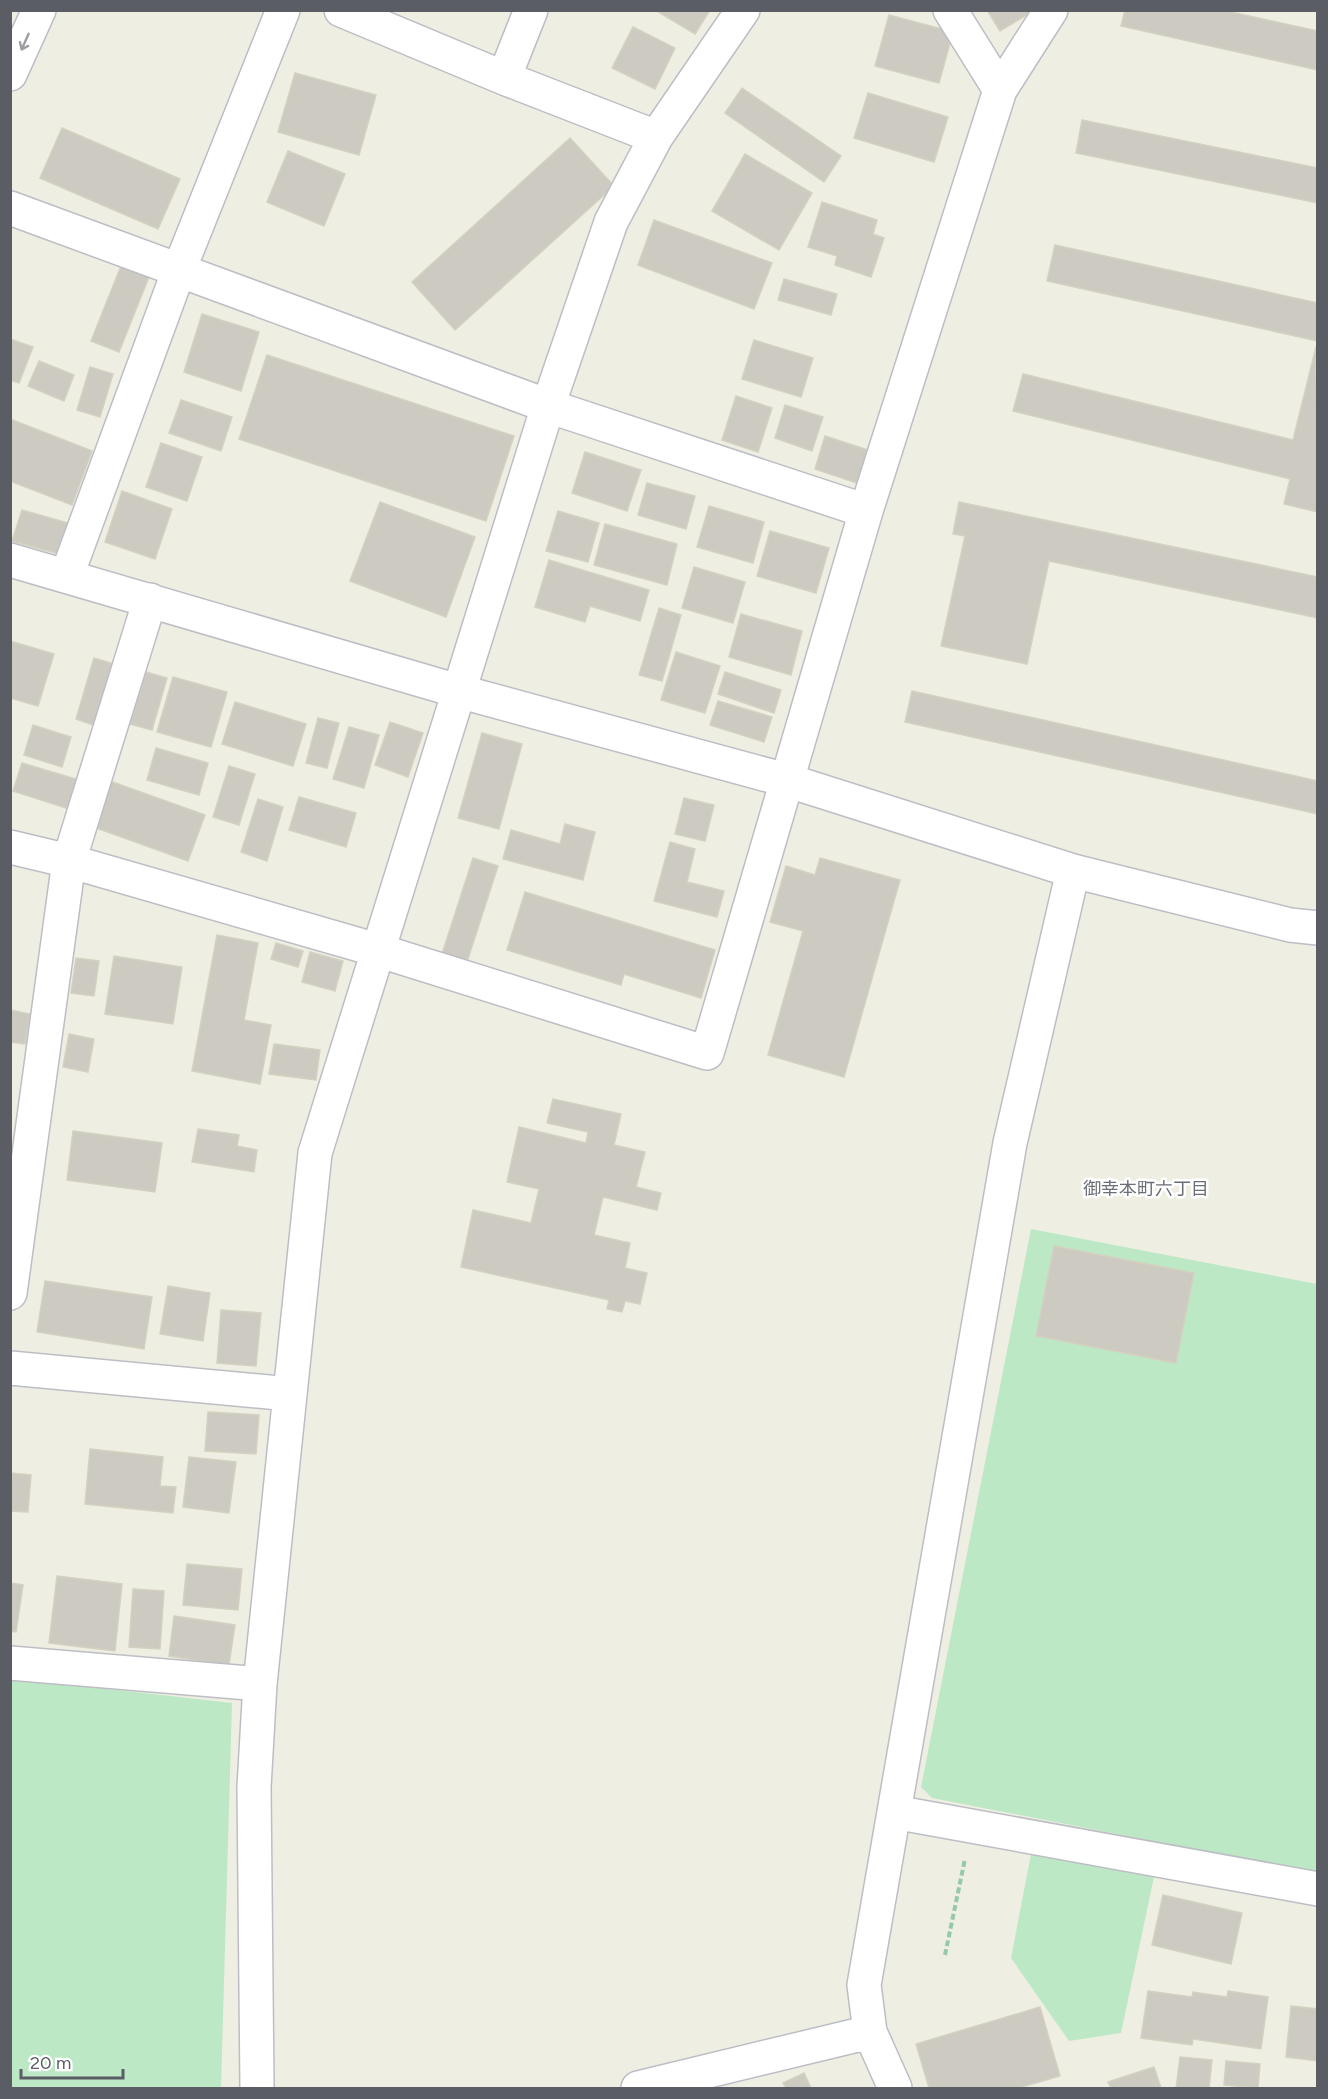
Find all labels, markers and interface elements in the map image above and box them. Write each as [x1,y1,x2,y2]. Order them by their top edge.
one-way arrow [19,33,30,51]
district label: 御幸本町六丁目 [1083,1178,1209,1200]
scale bar [21,2042,123,2080]
text: 20 m [30,2052,71,2074]

